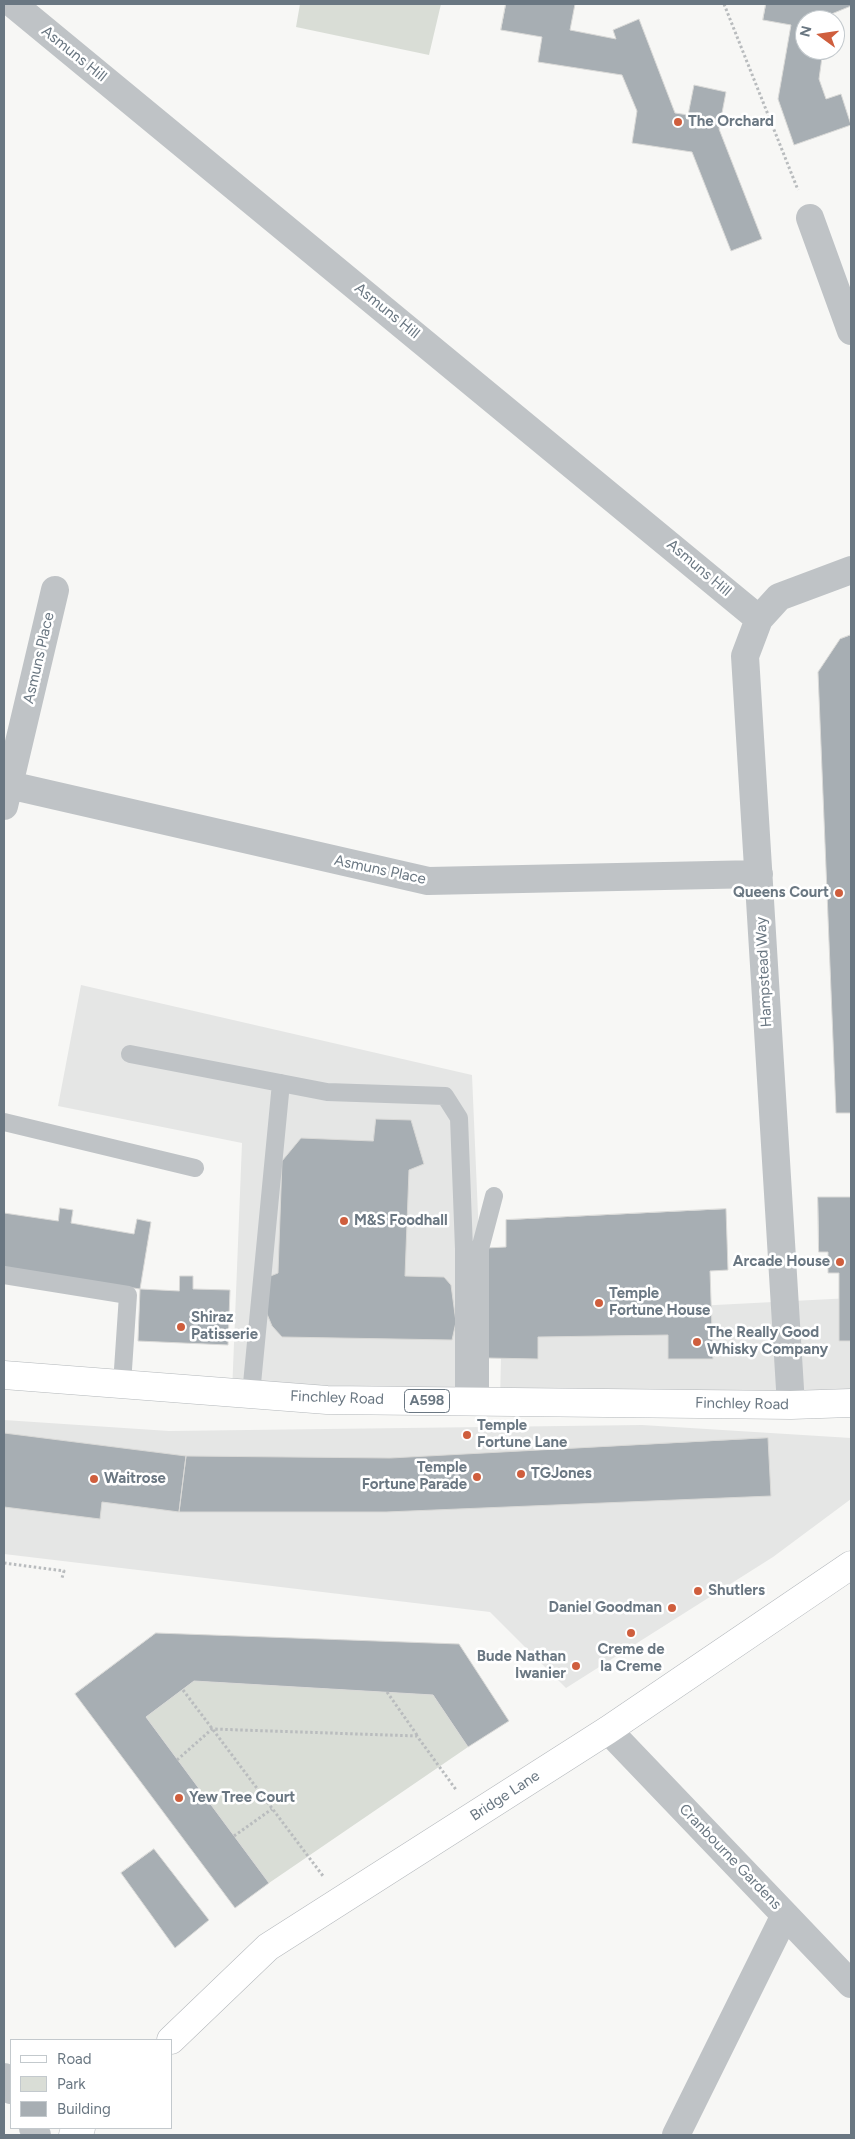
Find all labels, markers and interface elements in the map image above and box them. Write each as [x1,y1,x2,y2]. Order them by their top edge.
north arrow [795,10,845,60]
street label: Asmuns Hill [38,22,110,86]
text: N [796,24,815,39]
place label: The Orchard [688,113,774,131]
marker: The Orchard [672,116,684,128]
street label: Asmuns Hill [351,279,423,343]
street label: Asmuns Hill [663,536,735,600]
street label: Asmuns Place [20,611,58,705]
street label: Asmuns Place [333,851,427,889]
place label: Queens Court [733,884,829,902]
marker: Queens Court [833,887,845,899]
street label: Hampstead Way [752,916,776,1028]
place label: M&S Foodhall [354,1212,448,1230]
marker: M&S Foodhall [338,1215,350,1227]
place label: Arcade House [733,1253,830,1271]
marker: Arcade House [834,1256,846,1268]
place label: Temple Fortune House [609,1285,710,1320]
marker: Temple Fortune House [593,1297,605,1309]
place label: Shiraz Patisserie [191,1309,258,1344]
marker: Shiraz Patisserie [175,1321,187,1333]
place label: The Really Good Whisky Company [707,1324,828,1359]
marker: The Really Good Whisky Company [691,1336,703,1348]
street label: Finchley Road [290,1387,384,1409]
road number: A598 [404,1390,450,1412]
street label: Finchley Road [695,1394,789,1414]
place label: Temple Fortune Lane [477,1417,567,1452]
marker: Temple Fortune Lane [461,1429,473,1441]
place label: Temple Fortune Parade [362,1459,467,1494]
place label: TGJones [531,1465,592,1483]
marker: TGJones [515,1468,527,1480]
place label: Waitrose [104,1470,166,1488]
marker: Temple Fortune Parade [471,1471,483,1483]
marker: Waitrose [88,1473,100,1485]
place label: Shutlers [708,1582,765,1600]
marker: Shutlers [692,1585,704,1597]
place label: Daniel Goodman [548,1599,662,1617]
marker: Daniel Goodman [666,1602,678,1614]
marker: Creme de la Creme [625,1627,637,1639]
place label: Creme de la Creme [597,1641,665,1676]
place label: Bude Nathan Iwanier [477,1648,566,1683]
marker: Bude Nathan Iwanier [570,1660,582,1672]
street label: Bridge Lane [467,1767,543,1825]
place label: Yew Tree Court [189,1789,295,1807]
marker: Yew Tree Court [173,1792,185,1804]
street label: Cranbourne Gardens [675,1801,785,1913]
legend [10,2039,172,2129]
text: Road [57,2050,92,2068]
text: Park [57,2075,86,2093]
text: Building [57,2100,111,2118]

